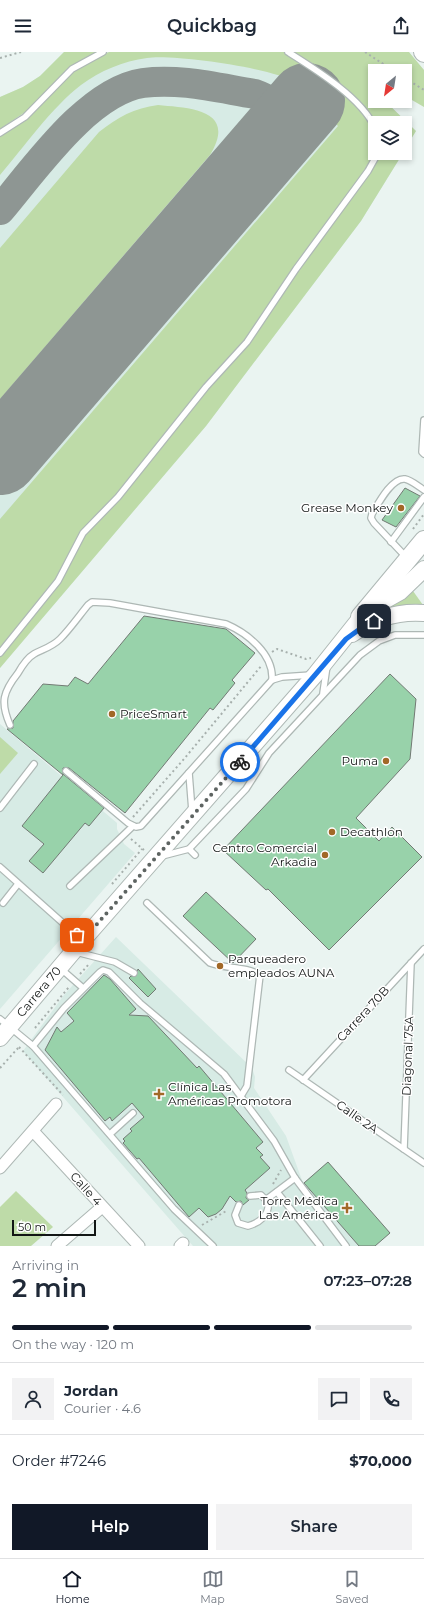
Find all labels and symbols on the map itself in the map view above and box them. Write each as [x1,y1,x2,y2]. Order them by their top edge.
north arrow [368,64,412,108]
place label: Grease Monkey [301,500,393,515]
marker: Grease Monkey [396,503,406,513]
pin [357,604,391,638]
place label: PriceSmart [120,706,187,721]
marker: PriceSmart [107,709,117,719]
courier [220,742,260,782]
place label: Puma [342,753,378,768]
marker: Puma [381,756,391,766]
place label: Decathlon [340,824,403,839]
marker: Decathlon [327,827,337,837]
place label: Centro Comercial Arkadia [213,840,317,869]
marker: Centro Comercial Arkadia [320,850,330,860]
pin [60,918,94,952]
place label: Parqueadero empleados AUNA [228,951,335,980]
marker: Parqueadero empleados AUNA [215,961,225,971]
street label: Carrera 70 [13,963,64,1020]
street label: Carrera 70B [333,983,392,1045]
street label: Diagonal 75A [399,1015,416,1096]
place label: Clínica Las Américas Promotora [168,1079,292,1108]
marker: Clínica Las Américas Promotora [153,1088,165,1100]
street label: Calle 2A [333,1097,381,1137]
street label: Calle 4 [67,1169,105,1209]
place label: Torre Médica Las Américas [259,1193,338,1222]
marker: Torre Médica Las Américas [341,1202,353,1214]
scale bar [12,1218,96,1237]

